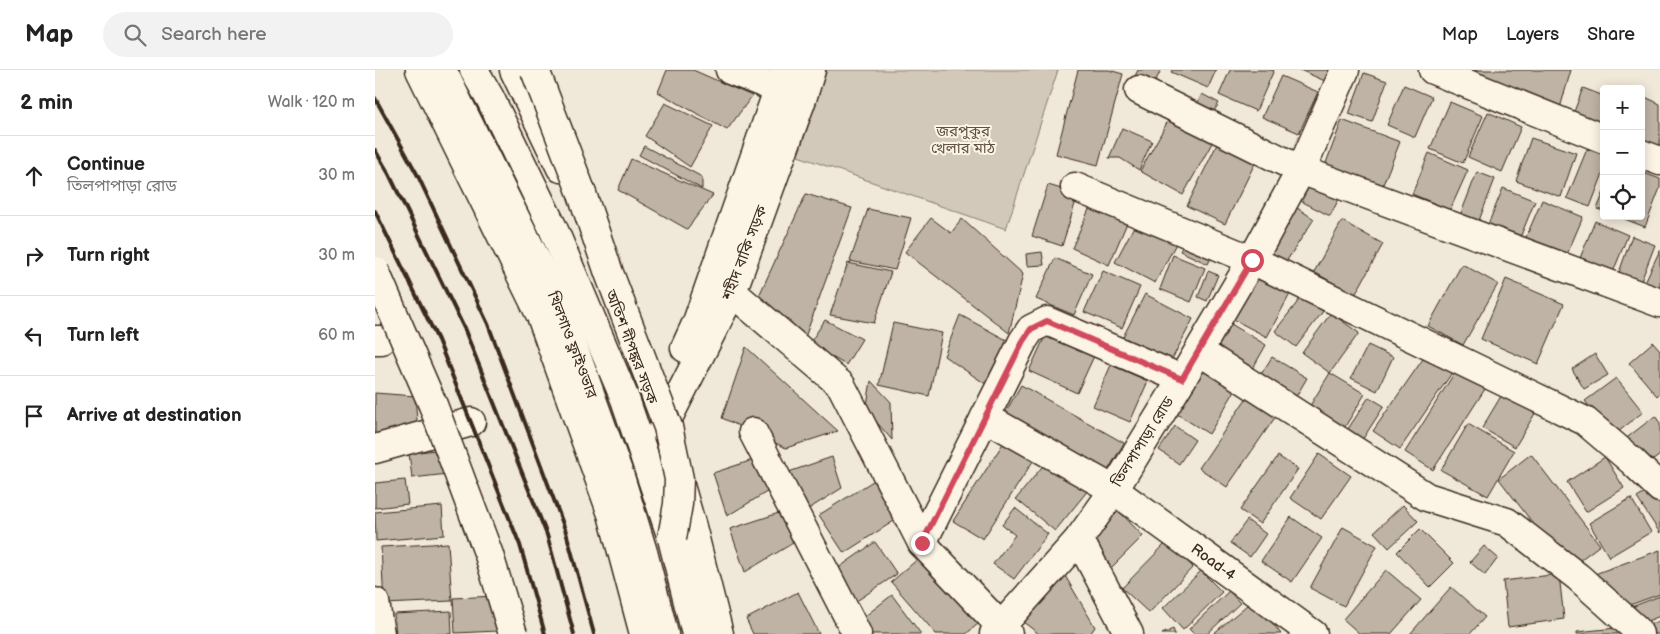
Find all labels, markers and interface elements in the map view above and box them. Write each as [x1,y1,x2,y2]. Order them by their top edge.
search box [103,12,453,57]
text: Map [25,20,73,49]
icon: search [121,21,149,49]
text: Search here [161,23,267,46]
text: Map [1442,24,1478,45]
text: Layers [1506,24,1559,45]
text: Share [1587,24,1635,45]
map controls [1600,85,1645,220]
button: + [1600,85,1645,130]
text: 2 min [20,90,73,115]
text: Walk · 120 m [268,93,355,112]
park label: জরপুকুর খেলার মাঠ [931,122,996,158]
button: − [1600,130,1645,175]
text: Continue [67,153,145,176]
icon: ahead [20,162,48,190]
text: 30 m [318,166,355,185]
button: locate [1600,175,1645,220]
text: তিলপাপাড়া রোড [67,177,177,196]
street label: শহীদ বাকি সড়ক [718,202,772,304]
icon: right [20,242,48,270]
text: Turn right [67,244,150,267]
text: 30 m [318,246,355,265]
route start [1241,249,1264,272]
street label: অতিশ দীপঙ্কর সড়ক [600,286,662,408]
street label: খিলগাও ফ্লাইওভার [543,288,601,402]
icon: left [20,322,48,350]
text: Turn left [67,324,139,347]
text: 60 m [318,326,355,345]
street label: তিলপাপাড়া রোড [1107,393,1178,491]
icon: arrive [20,402,48,430]
text: Arrive at destination [67,404,242,427]
route end [911,532,934,555]
street label: Road-4 [1187,539,1240,585]

